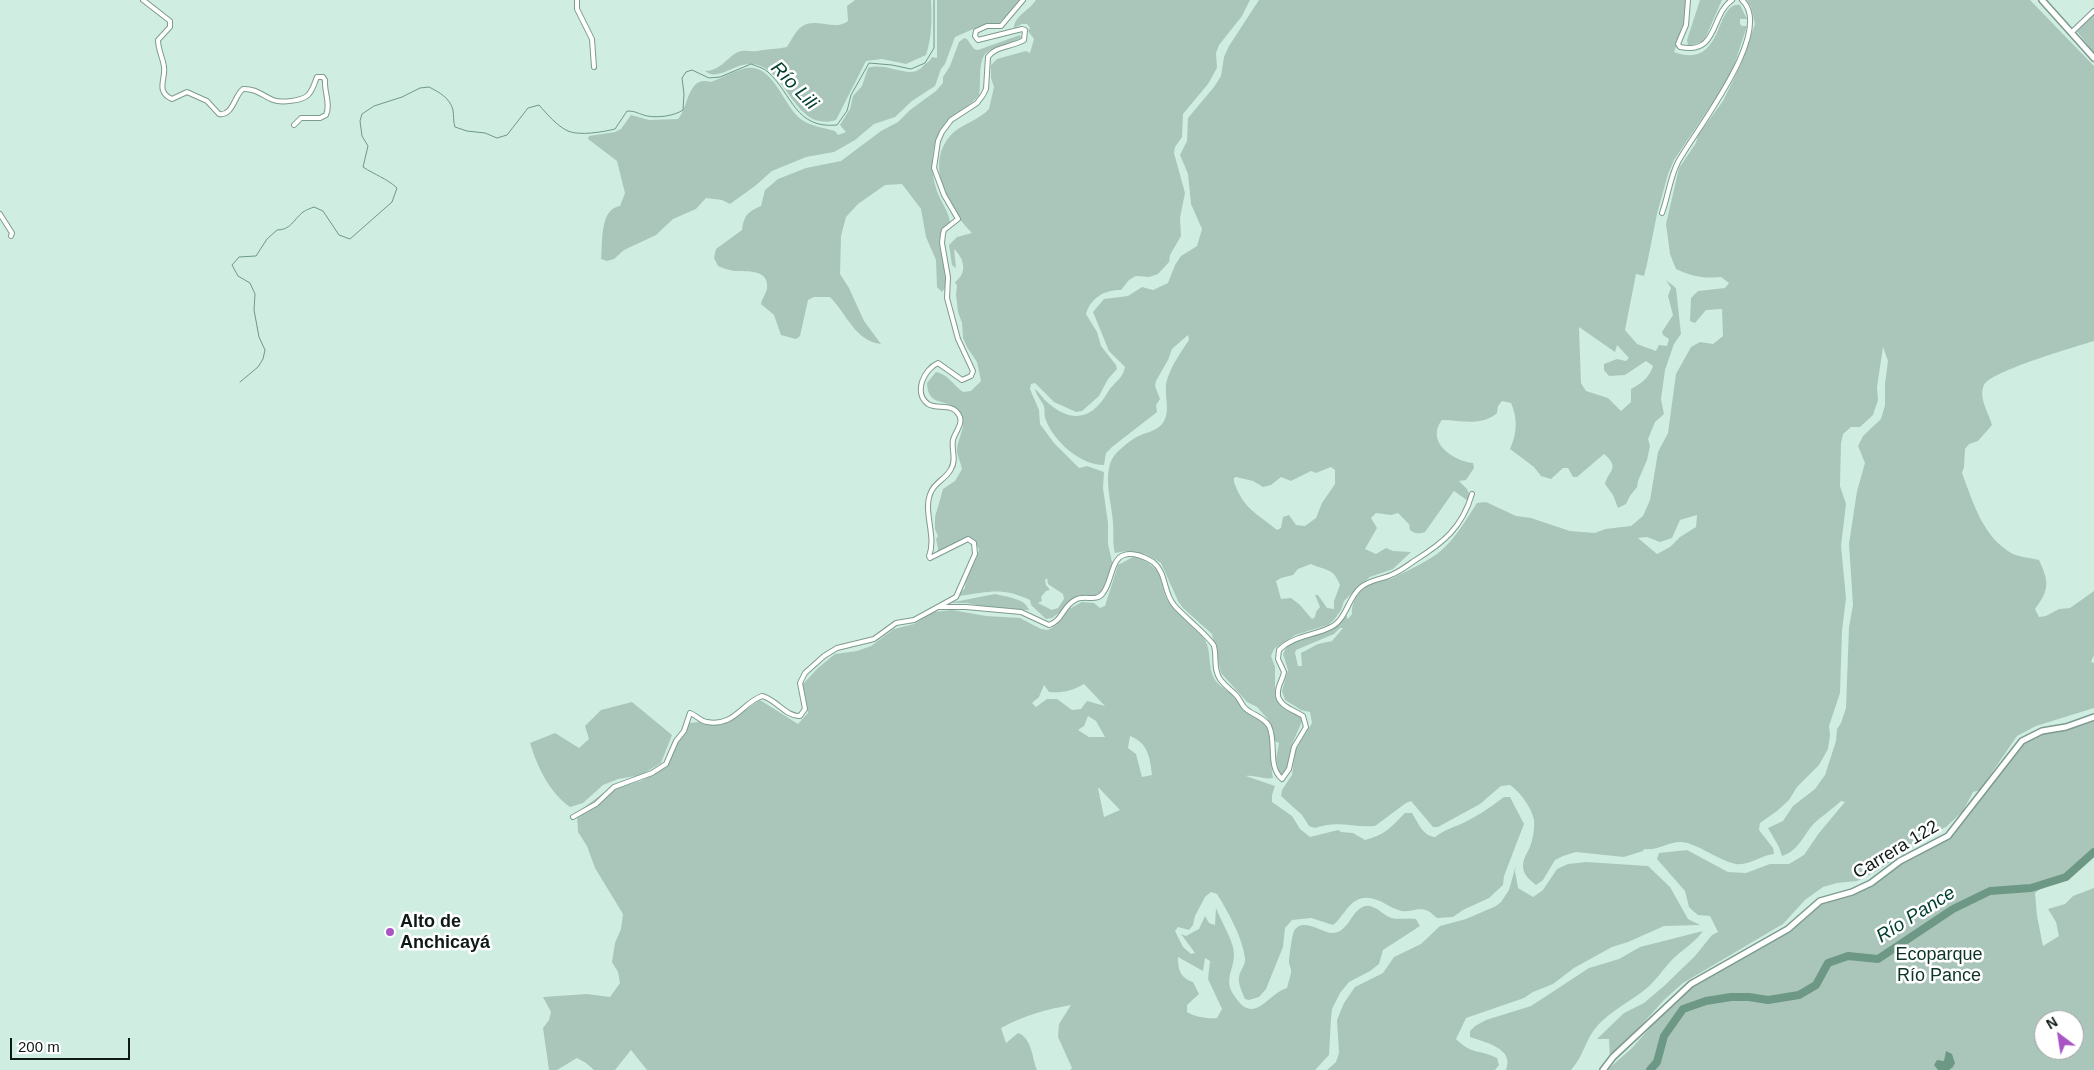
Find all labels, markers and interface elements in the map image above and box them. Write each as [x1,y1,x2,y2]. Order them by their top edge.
water label: Río Lili [766,57,822,115]
street label: Carrera 122 [1849,816,1943,884]
water label: Río Pance [1872,882,1960,948]
place label: Alto de Anchicayá [400,911,490,954]
marker: Alto de Anchicayá [384,926,396,938]
park label: Ecoparque Río Pance [1895,944,1983,986]
north arrow [2034,1010,2084,1060]
text: N [2043,1014,2060,1032]
scale bar [12,1028,132,1060]
text: 200 m [18,1038,60,1055]

